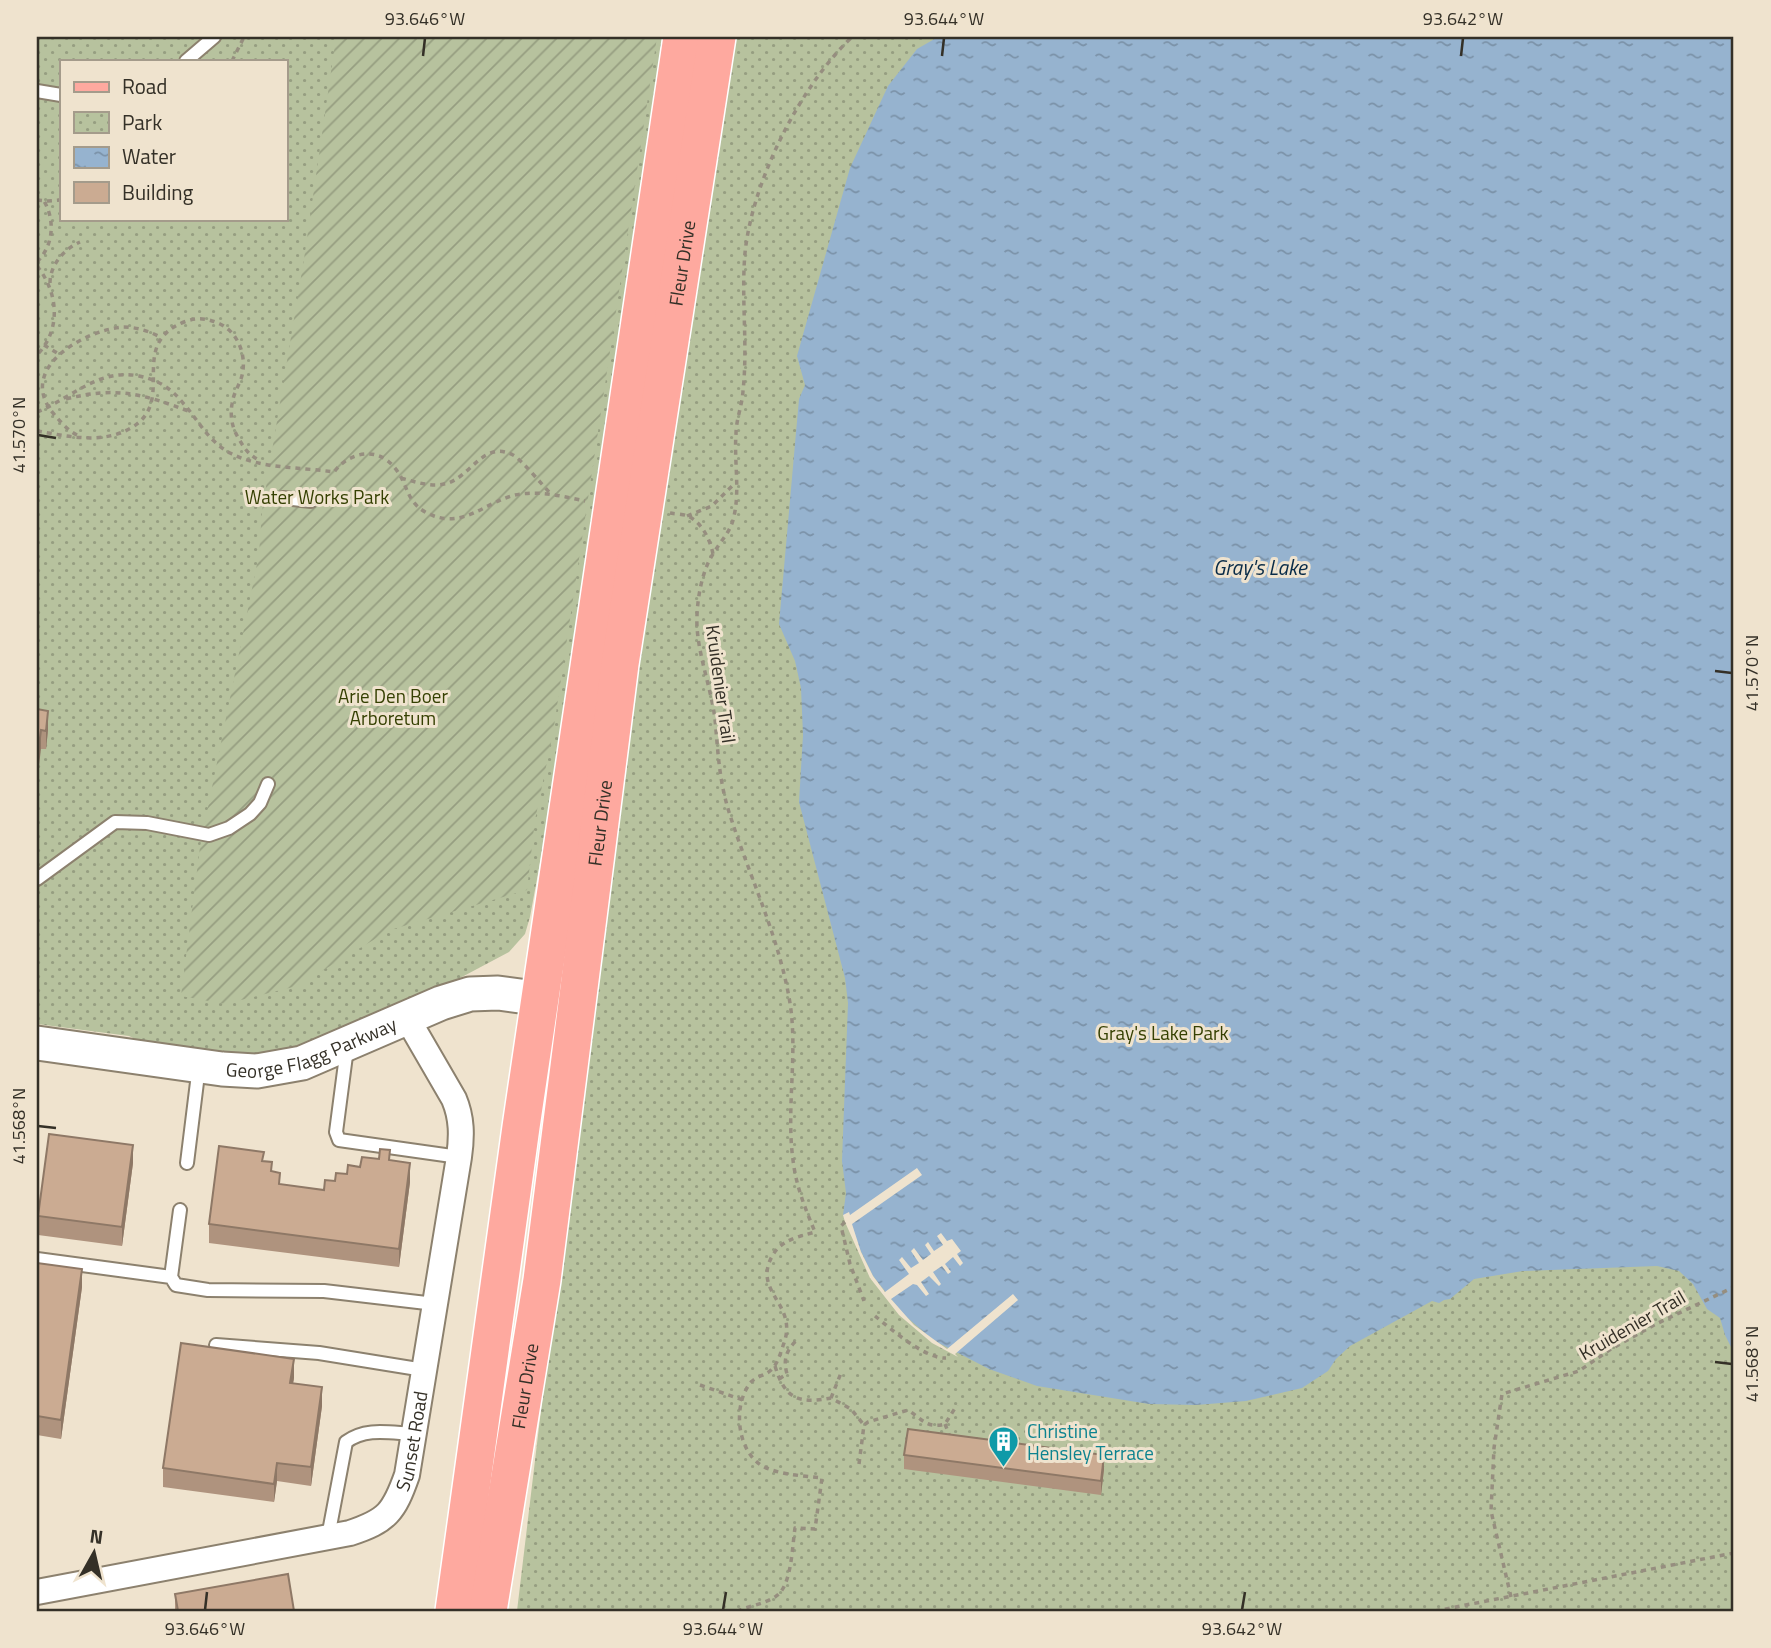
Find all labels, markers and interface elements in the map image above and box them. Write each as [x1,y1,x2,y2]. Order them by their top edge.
text: 93.646°W [385,5,465,32]
text: 93.644°W [904,5,984,32]
text: 93.642°W [1423,5,1503,32]
legend [60,60,287,220]
text: Road [122,70,167,102]
text: Park [122,106,162,138]
text: Water [122,140,176,172]
text: Building [122,176,194,208]
street label: Fleur Drive [661,218,702,308]
text: 41.570°N [5,397,32,473]
park label: Water Works Park [245,482,389,511]
water label: Gray's Lake [1213,551,1308,583]
street label: Kruidenier Trail [699,623,744,745]
text: 41.570°N [1738,635,1765,711]
park label: Arie Den Boer Arboretum [338,681,448,732]
street label: Fleur Drive [580,778,619,868]
street label: George Flagg Parkway [225,1009,401,1085]
park label: Gray's Lake Park [1097,1018,1229,1047]
text: 41.568°N [5,1088,32,1164]
street label: Kruidenier Trail [1573,1282,1691,1367]
text: 41.568°N [1738,1326,1765,1402]
street label: Fleur Drive [503,1341,545,1431]
street label: Sunset Road [387,1389,435,1495]
place label: Christine Hensley Terrace [1027,1416,1154,1467]
building icon: Christine Hensley Terrace [987,1425,1021,1469]
north arrow [60,1518,130,1588]
text: N [88,1520,105,1551]
text: 93.646°W [165,1615,245,1642]
text: 93.644°W [683,1615,763,1642]
text: 93.642°W [1202,1615,1282,1642]

